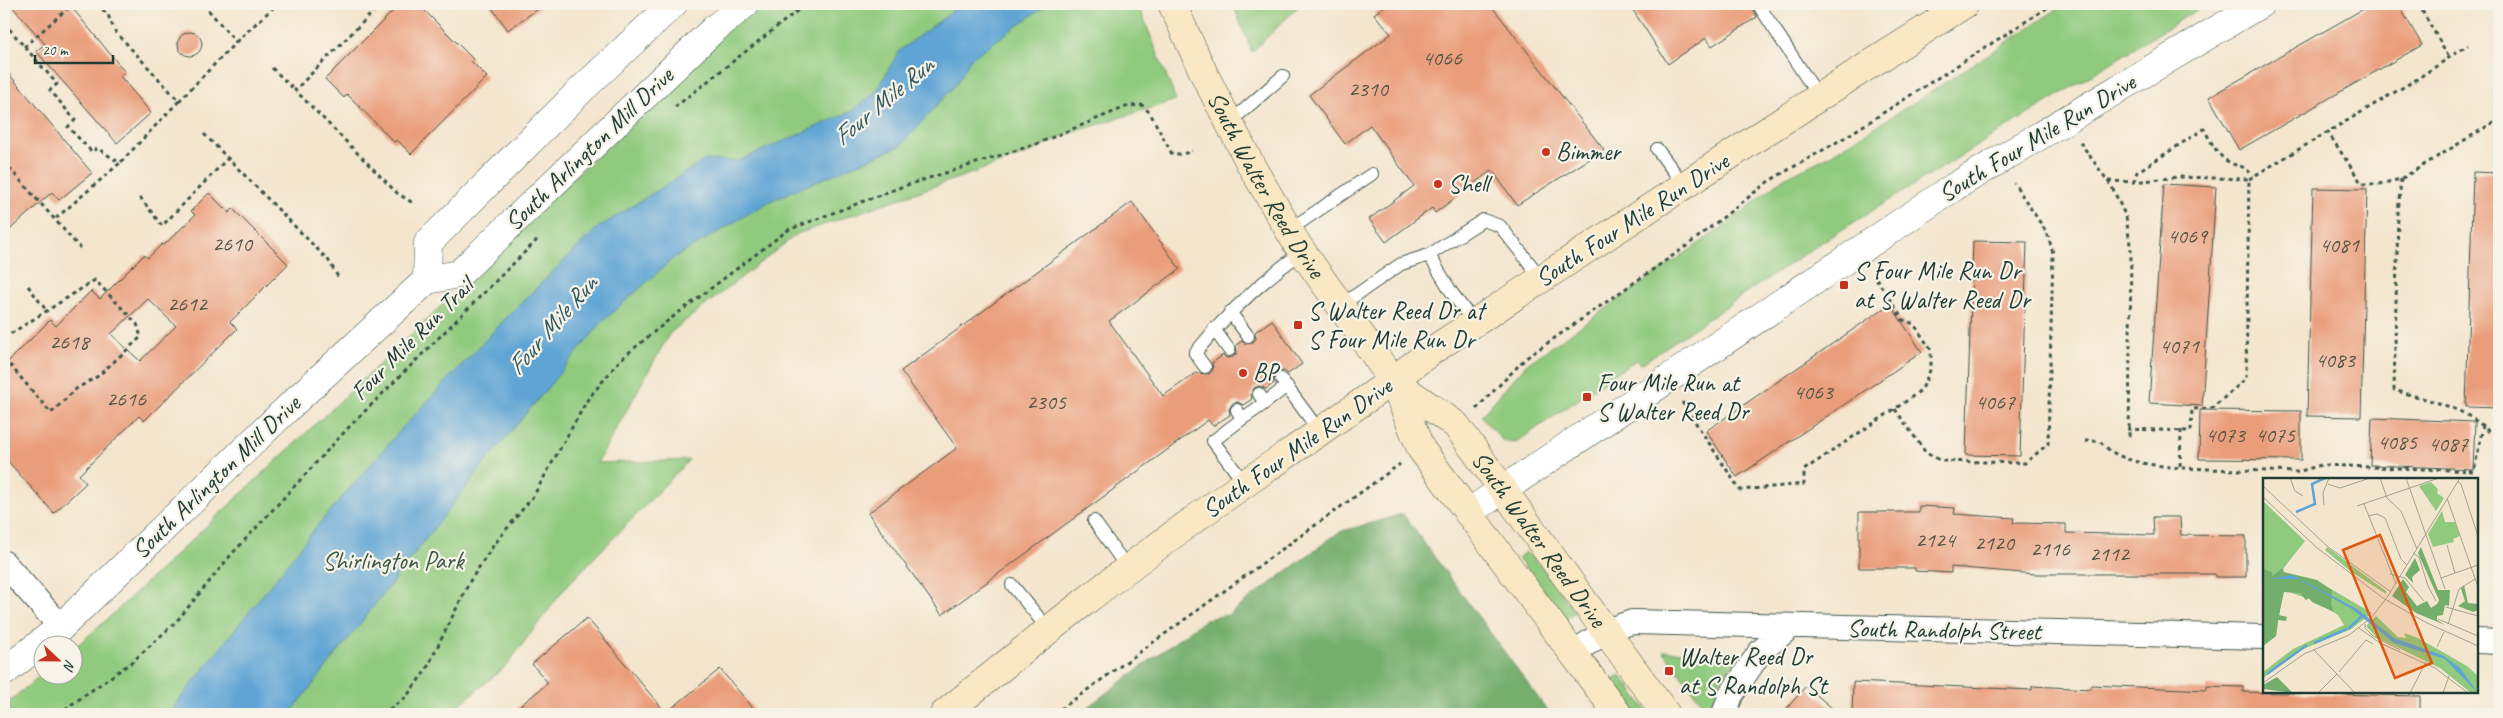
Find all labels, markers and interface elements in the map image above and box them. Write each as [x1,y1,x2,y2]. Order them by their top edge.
scale bar [35,32,112,64]
text: 20 m [42,41,69,60]
house number: 4066 [1422,44,1463,72]
water label: Four Mile Run [826,48,942,153]
street label: South Arlington Mill Drive [498,59,681,238]
street label: South Four Mile Run Drive [1933,66,2143,210]
house number: 2310 [1348,75,1390,103]
street label: South Walter Reed Drive [1200,86,1333,286]
place label: Bimmer [1556,136,1622,168]
street label: South Four Mile Run Drive [1529,144,1736,295]
marker: Bimmer [1540,146,1552,158]
place label: Shell [1448,168,1494,200]
marker: Shell [1432,178,1444,190]
house number: 4069 [2167,222,2209,250]
house number: 2610 [212,230,254,258]
house number: 4081 [2319,231,2360,259]
place label: S Four Mile Run Dr at S Walter Reed Dr [1854,255,2032,316]
water label: Four Mile Run [499,266,606,382]
street label: Four Mile Run Trail [344,267,484,407]
marker: S Four Mile Run Dr at S Walter Reed Dr [1838,279,1850,291]
house number: 2612 [167,290,209,318]
place label: S Walter Reed Dr at S Four Mile Run Dr [1308,295,1488,356]
marker: S Walter Reed Dr at S Four Mile Run Dr [1292,319,1304,331]
house number: 2618 [49,328,91,356]
house number: 4071 [2159,332,2200,360]
house number: 4083 [2315,346,2357,374]
place label: BP [1253,357,1281,389]
marker: BP [1237,367,1249,379]
place label: Four Mile Run at S Walter Reed Dr [1597,367,1751,428]
street label: South Four Mile Run Drive [1196,369,1400,525]
house number: 4063 [1793,378,1835,406]
house number: 2616 [106,385,147,413]
street label: South Arlington Mill Drive [125,387,308,566]
house number: 2305 [1026,388,1067,416]
house number: 4067 [1975,388,2016,416]
marker: Four Mile Run at S Walter Reed Dr [1581,391,1593,403]
house number: 4073 [2205,421,2247,449]
house number: 4075 [2255,421,2296,449]
house number: 4085 [2377,428,2418,456]
house number: 4087 [2428,430,2469,458]
street label: South Walter Reed Drive [1464,445,1615,635]
inset map [2263,478,2478,693]
house number: 2124 [1915,526,1957,554]
house number: 2120 [1974,529,2016,557]
house number: 2116 [2030,535,2071,563]
house number: 2112 [2089,540,2131,568]
park label: Shirlington Park [322,545,465,577]
street label: South Randolph Street [1847,612,2044,648]
north arrow [32,636,82,686]
place label: Walter Reed Dr at S Randolph St [1679,641,1830,702]
text: N [59,657,79,674]
marker: Walter Reed Dr at S Randolph St [1663,665,1675,677]

